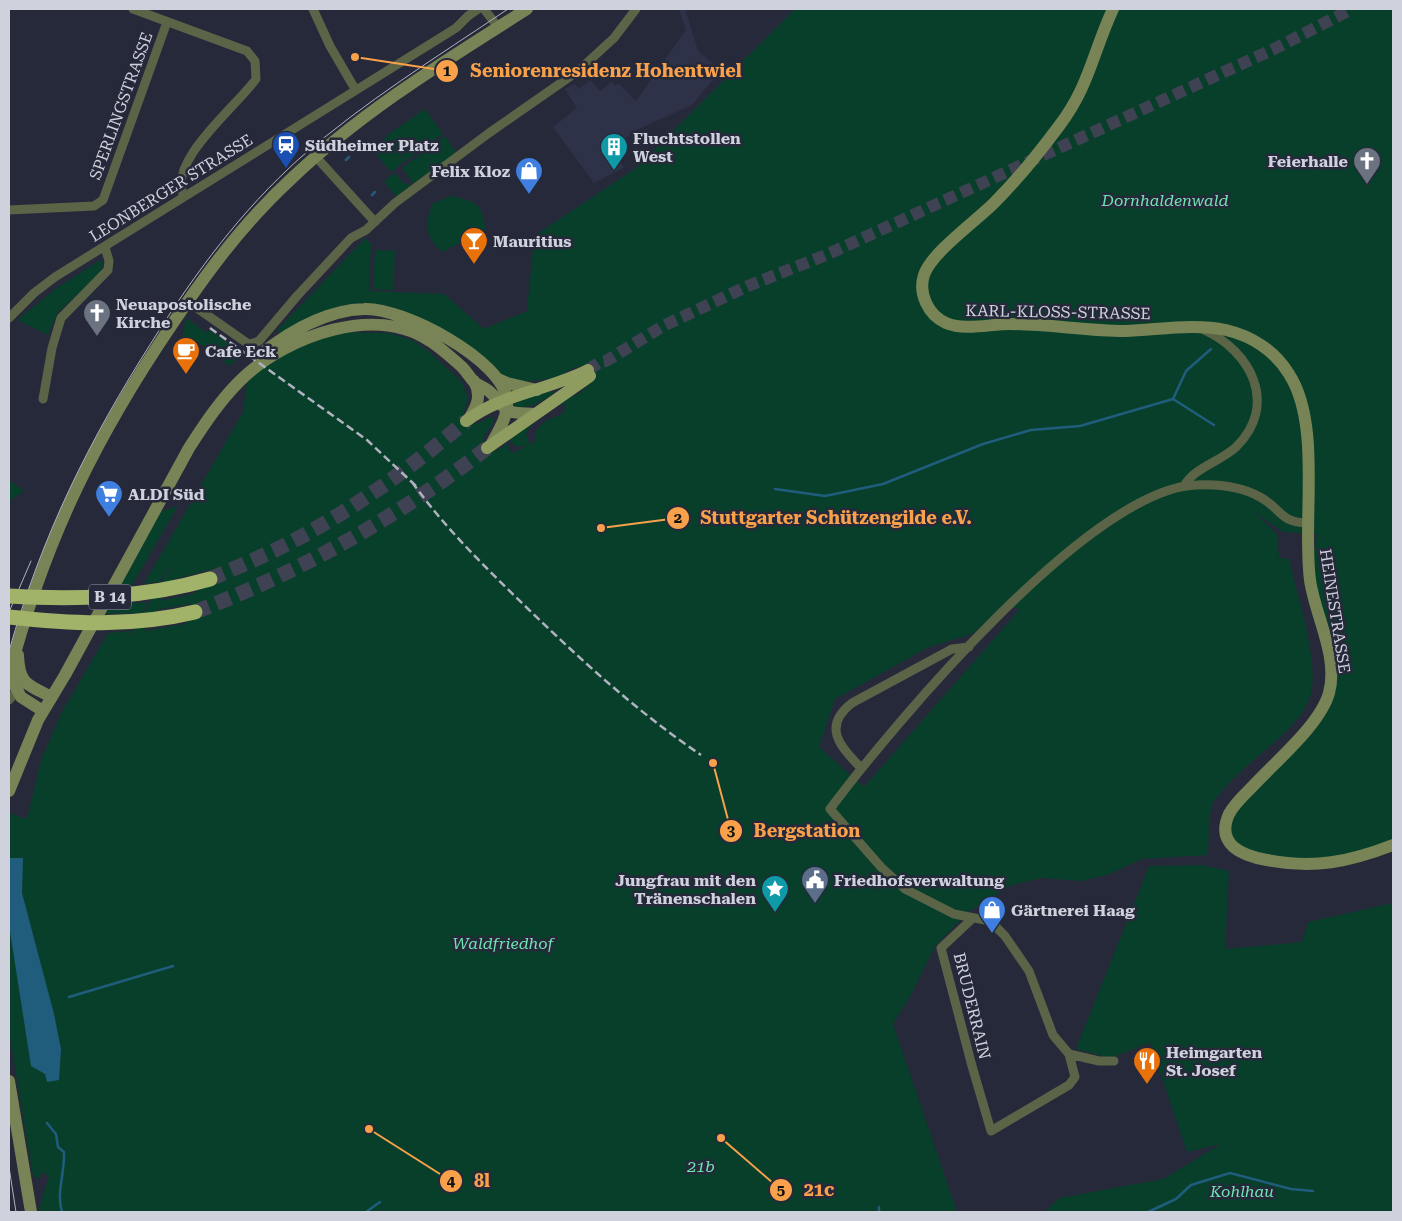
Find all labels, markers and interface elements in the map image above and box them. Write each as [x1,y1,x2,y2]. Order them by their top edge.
street label: SPERLINGSTRASSE [85,30,157,182]
callout: Seniorenresidenz Hohentwiel [435,54,751,87]
text: Seniorenresidenz Hohentwiel [470,60,742,81]
text: 1 [443,62,452,80]
place label: Fluchtstollen West [633,129,741,166]
street label: LEONBERGER STRASSE [86,130,256,246]
station icon: Südheimer Platz [271,130,301,169]
building icon: Fluchtstollen West [599,132,629,171]
place label: Südheimer Platz [305,136,439,155]
church icon: Feierhalle [1352,146,1382,185]
place label: Feierhalle [1268,152,1348,171]
shop icon: Felix Kloz [514,156,544,195]
place label: Felix Kloz [431,162,510,181]
park label: Dornhaldenwald [1101,191,1228,210]
bar icon: Mauritius [459,226,489,265]
place label: Mauritius [493,232,572,251]
place label: Neuapostolische Kirche [116,295,251,332]
church icon: Neuapostolische Kirche [82,298,112,337]
street label: KARL-KLOSS-STRASSE [965,301,1151,323]
cafe icon: Cafe Eck [171,336,201,375]
place label: Cafe Eck [205,342,276,361]
supermarket icon: ALDI Süd [94,479,124,518]
place label: ALDI Süd [128,485,205,504]
callout: Stuttgarter Schützengilde e.V. [665,502,982,535]
text: Stuttgarter Schützengilde e.V. [700,507,972,528]
text: 2 [674,509,682,527]
street label: HEINESTRASSE [1316,547,1354,675]
road number: B 14 [89,584,131,610]
callout: Bergstation [718,814,870,847]
text: Bergstation [754,820,860,841]
text: 3 [727,822,736,840]
public building icon: Friedhofsverwaltung [800,865,830,904]
place label: Jungfrau mit den Tränenschalen [615,871,756,908]
place label: Friedhofsverwaltung [834,871,1004,890]
place icon: Jungfrau mit den Tränenschalen [760,874,790,913]
shop icon: Gärtnerei Haag [977,895,1007,934]
place label: Gärtnerei Haag [1011,901,1135,920]
park label: Waldfriedhof [452,934,555,953]
street label: BRUDERRAIN [950,951,995,1062]
place label: Heimgarten St. Josef [1166,1043,1262,1080]
restaurant icon: Heimgarten St. Josef [1132,1046,1162,1085]
park label: 21b [686,1157,715,1176]
callout: 8l [439,1164,499,1197]
text: 8l [474,1170,490,1191]
text: 4 [447,1172,456,1190]
callout: 21c [768,1174,844,1207]
text: 21c [804,1179,834,1200]
text: 5 [777,1181,785,1199]
park label: Kohlhau [1209,1182,1274,1201]

